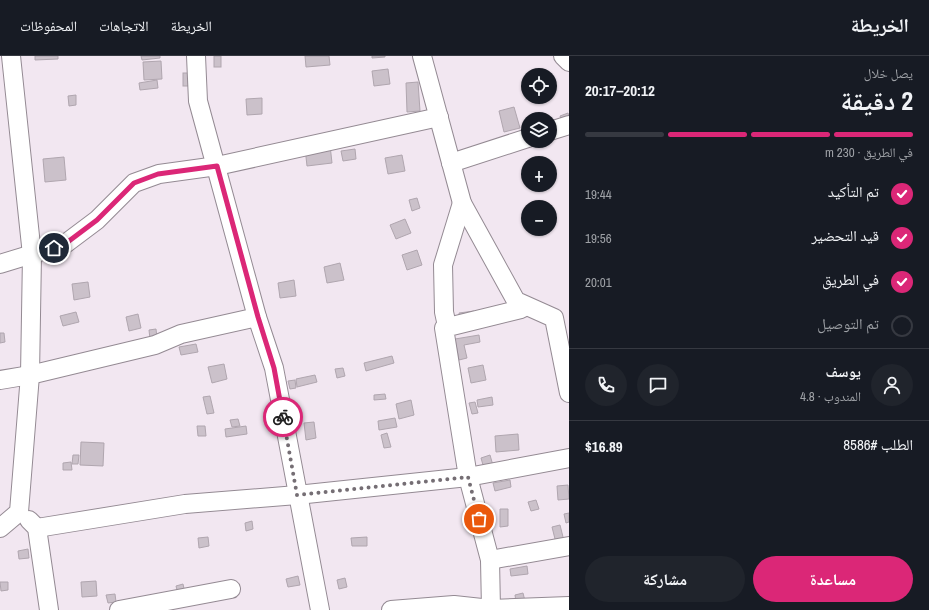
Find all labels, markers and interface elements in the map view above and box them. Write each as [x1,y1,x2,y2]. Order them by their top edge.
text: الخريطة [851,12,909,38]
text: المحفوظات [20,17,77,35]
text: الاتجاهات [99,17,149,35]
text: الخريطة [171,17,212,35]
text: يصل خلال [864,65,913,82]
map controls [521,68,557,236]
button: locate [521,68,557,104]
text: 20:12–20:17 [585,80,655,101]
text: 2 دقيقة [841,83,913,118]
button: layers [521,112,557,148]
text: في الطريق · 230 m [825,144,913,161]
button: + [521,156,557,192]
text: تم التأكيد [828,181,879,202]
icon: check [891,183,913,205]
text: 19:44 [585,186,612,203]
button: − [521,200,557,236]
text: قيد التحضير [811,225,879,246]
icon: check [891,227,913,249]
text: 19:56 [585,230,612,247]
pin [37,231,71,265]
icon: home [43,237,65,259]
text: في الطريق [822,269,879,290]
icon: check [891,271,913,293]
text: 20:01 [585,274,612,291]
text: تم التوصيل [817,313,879,334]
text: يوسف [826,361,861,382]
button: phone [585,364,627,406]
button: chat [637,364,679,406]
button: person [871,364,913,406]
text: المندوب · 4.8 [800,388,861,405]
courier [263,397,303,437]
icon: bike [272,406,294,428]
text: الطلب #8586 [843,434,913,455]
text: $16.89 [585,436,623,457]
pin [462,502,496,536]
icon: bag [468,508,490,530]
button: مشاركة [585,556,745,602]
button: مساعدة [753,556,913,602]

